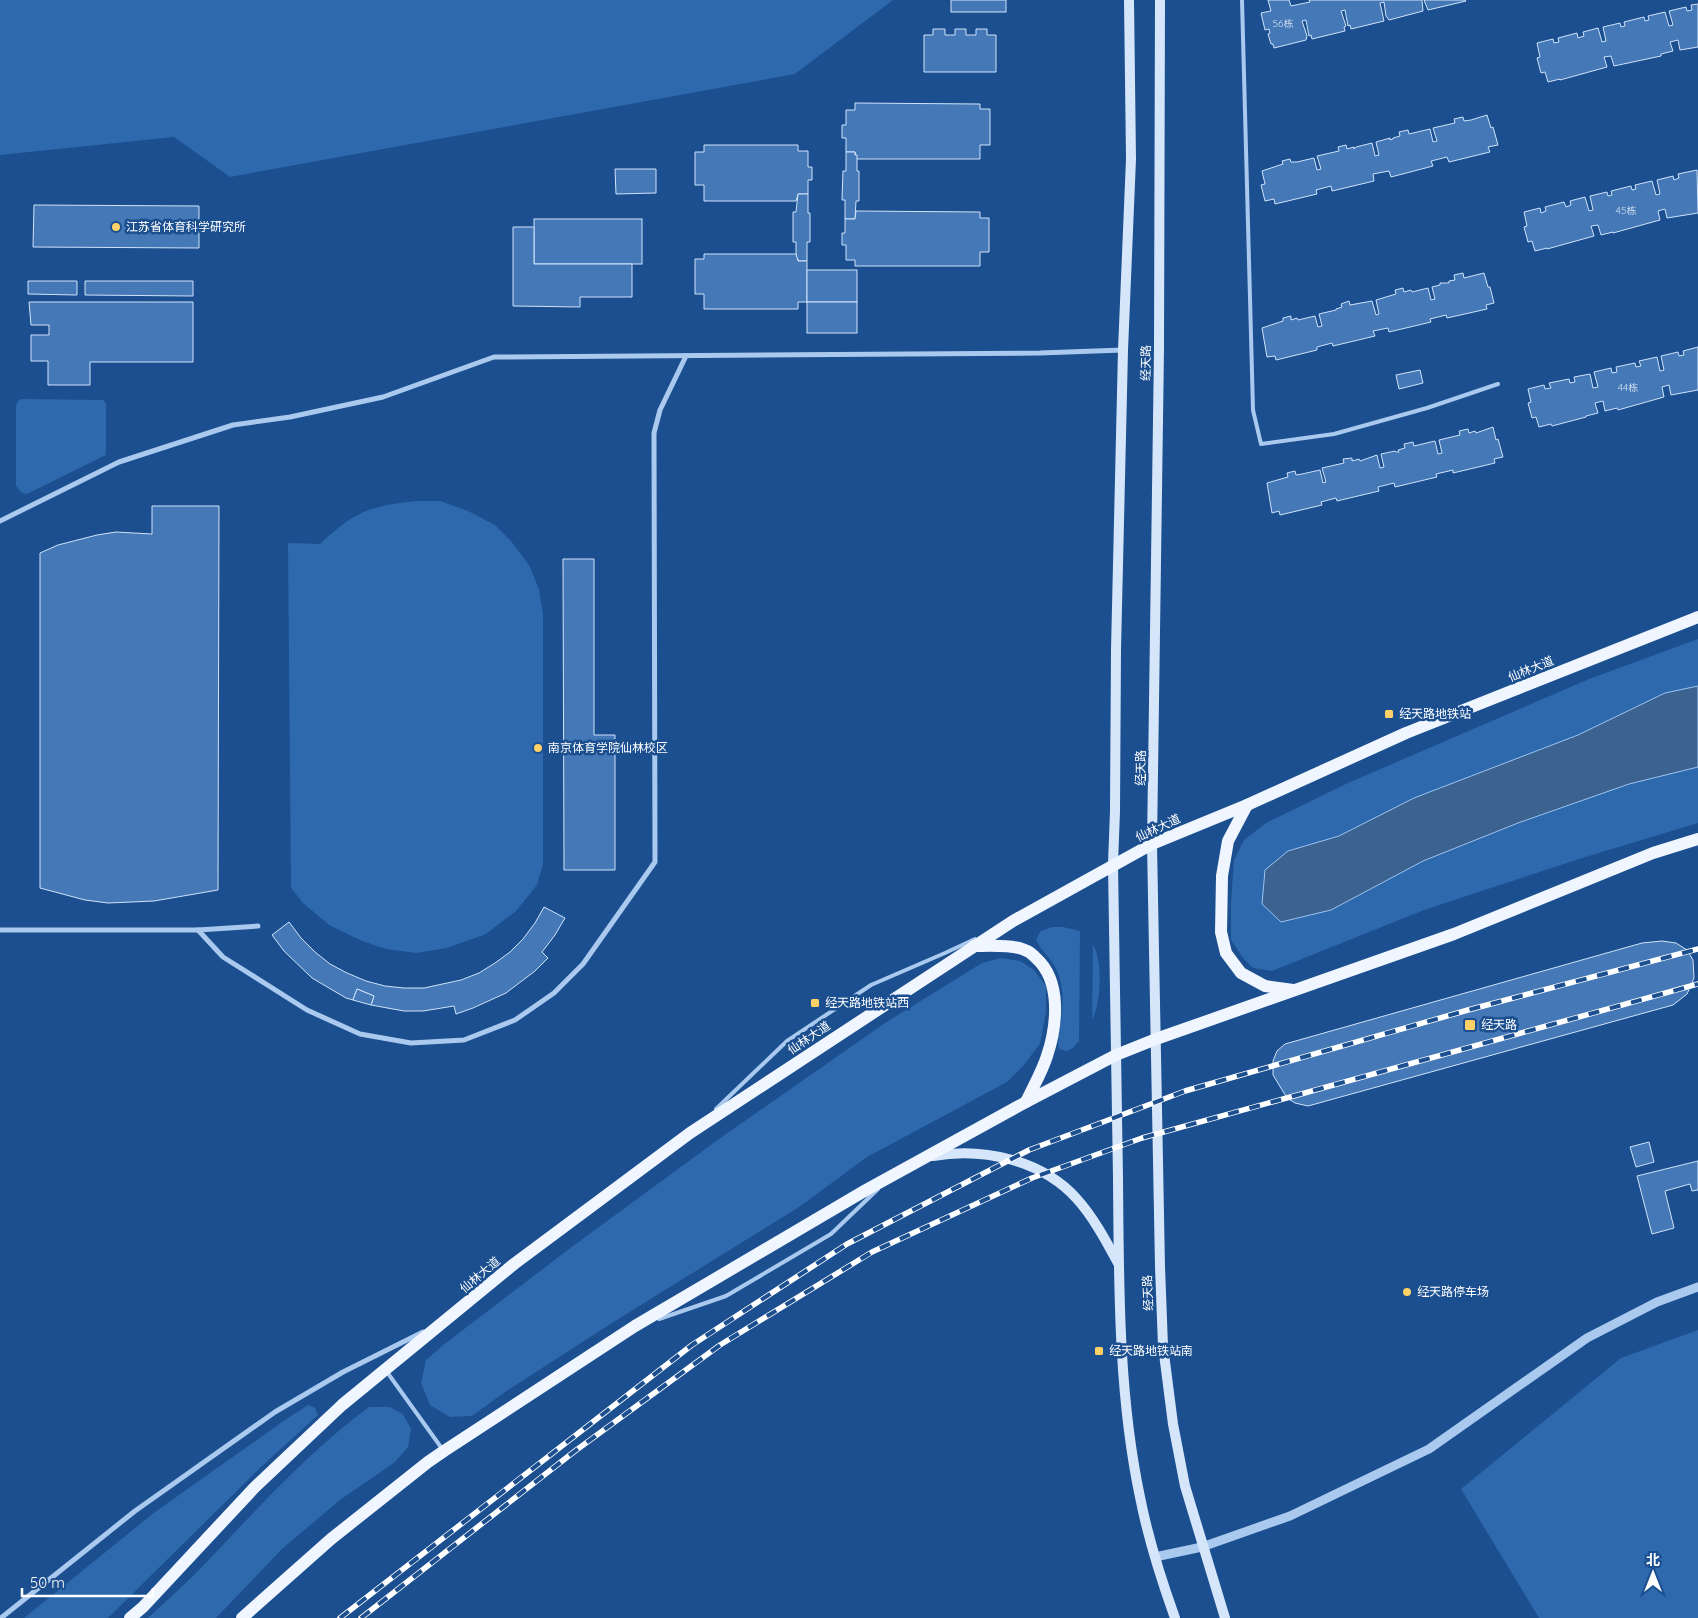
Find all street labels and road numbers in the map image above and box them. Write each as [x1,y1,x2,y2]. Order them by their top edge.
street label: 经天路 [1138,345,1153,381]
street label: 仙林大道 [1506,653,1556,684]
street label: 经天路 [1133,750,1148,786]
street label: 仙林大道 [1133,811,1183,844]
street label: 仙林大道 [785,1018,833,1057]
street label: 仙林大道 [456,1253,503,1296]
street label: 经天路 [1139,1275,1156,1311]

